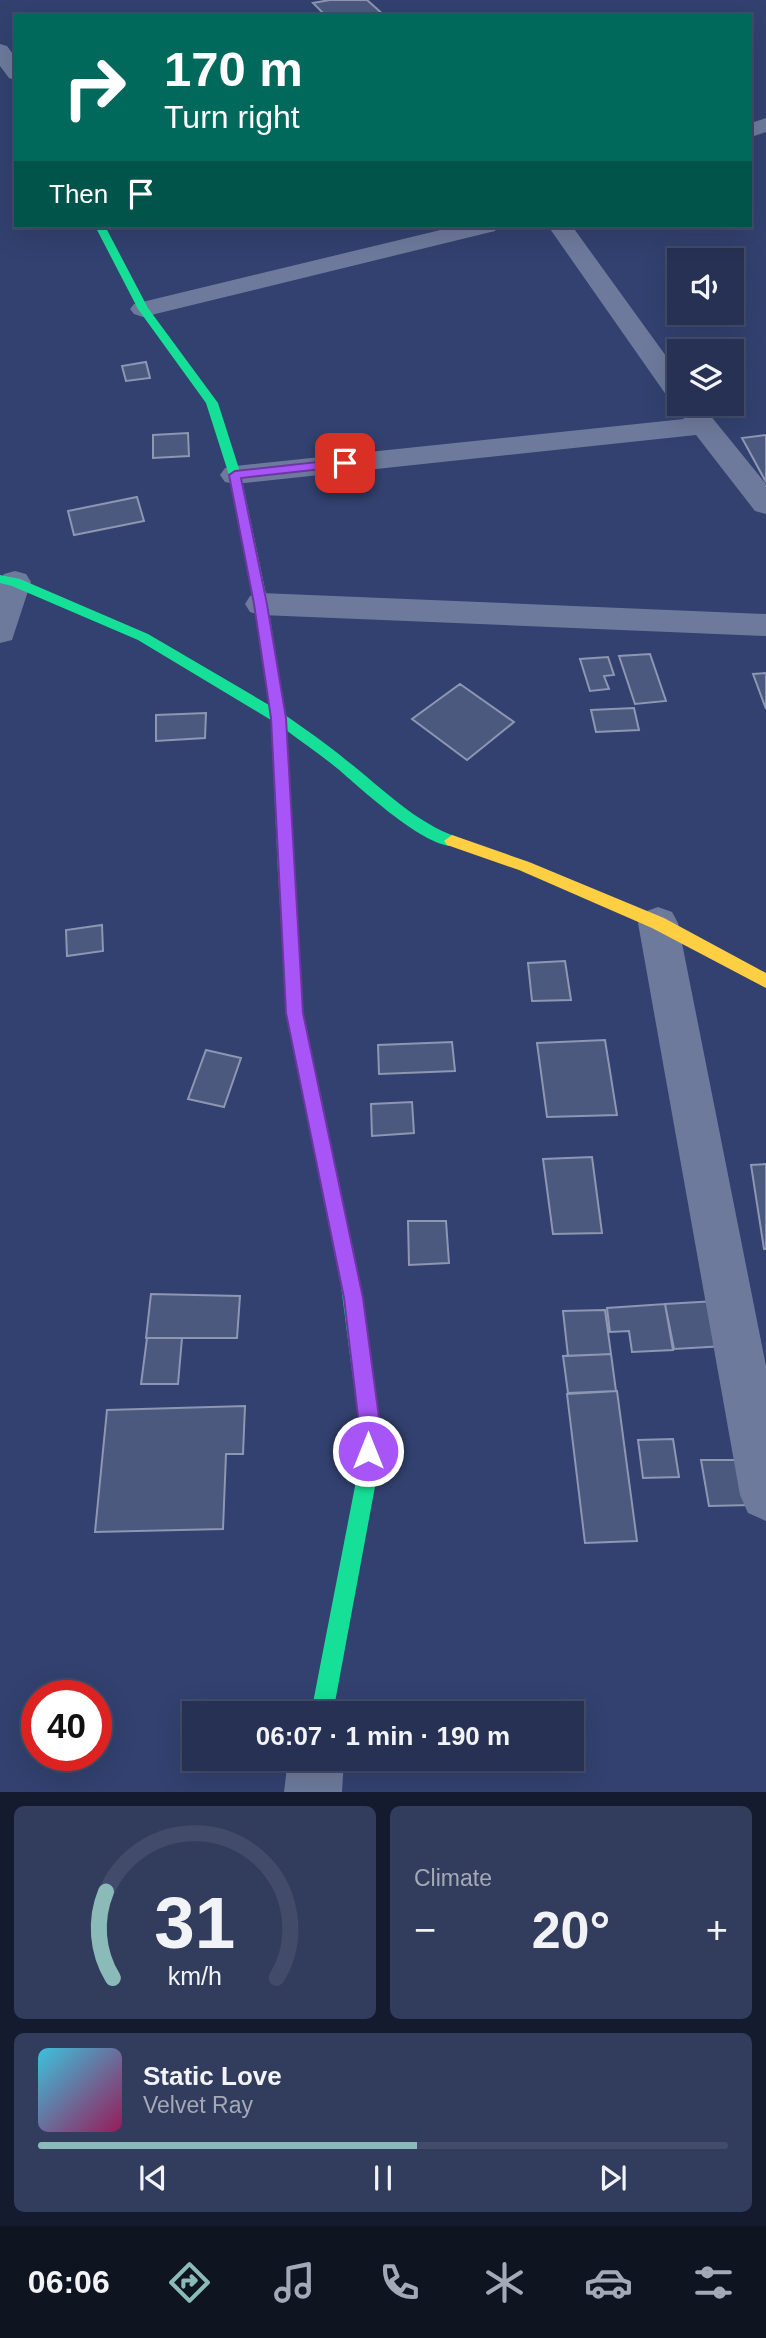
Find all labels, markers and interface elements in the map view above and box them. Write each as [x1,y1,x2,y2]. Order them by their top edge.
icon: right [49,42,140,133]
text: 170 m [164,42,303,96]
text: Turn right [164,99,300,135]
icon: arrive [122,175,160,213]
text: Then [49,179,108,209]
map controls [667,248,744,416]
button: sound [667,248,744,325]
button: layers [667,339,744,416]
pin [315,433,375,493]
icon: arrive [326,444,364,482]
position arrow [331,1414,405,1488]
speed limit sign: 40 [21,1680,112,1771]
text: 06:07 · 1 min · 190 m [256,1721,510,1751]
text: Climate [414,1865,492,1891]
text: 31 [155,1883,235,1964]
text: 20° [532,1901,610,1959]
text: − [414,1909,436,1951]
text: + [706,1909,728,1951]
text: km/h [168,1962,222,1990]
text: Static Love [143,2061,282,2091]
text: Velvet Ray [143,2092,253,2118]
icon: previous [134,2159,172,2197]
icon: pause [364,2159,402,2197]
icon: next [594,2159,632,2197]
icon: directions [165,2258,214,2307]
icon: music [270,2258,319,2307]
icon: phone [375,2258,424,2307]
icon: climate [480,2258,529,2307]
icon: car [584,2258,633,2307]
icon: filters [689,2258,738,2307]
text: 06:06 [28,2264,110,2300]

